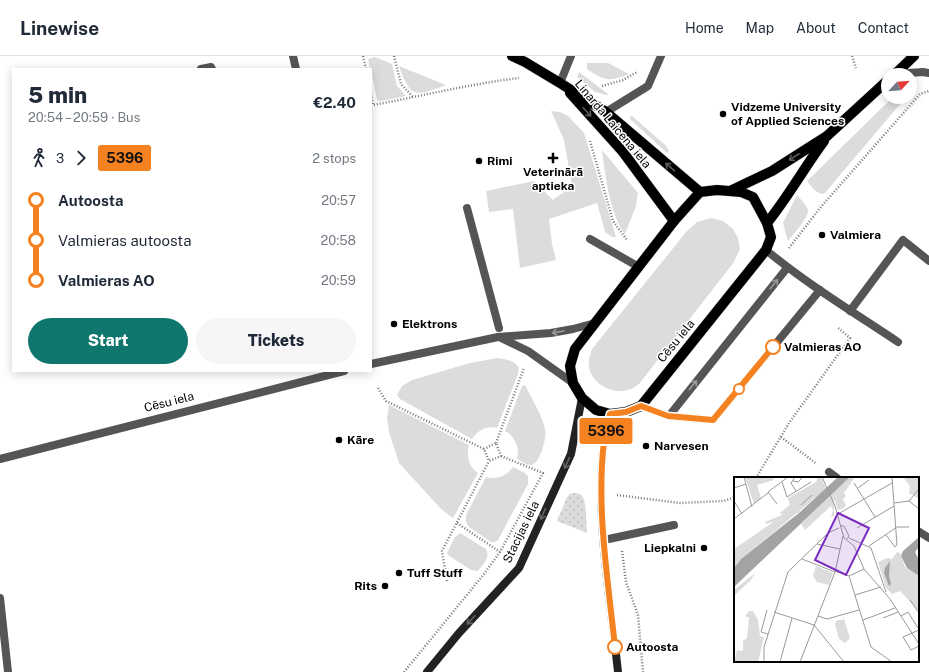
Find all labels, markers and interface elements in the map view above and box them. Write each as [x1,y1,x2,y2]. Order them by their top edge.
text: Linewise [20,17,99,39]
text: Home [685,20,724,36]
text: Map [746,20,774,36]
text: About [796,20,836,36]
text: Contact [858,20,909,36]
north arrow [881,68,917,104]
map controls [881,68,917,104]
street label: Linarda Laicena iela [572,77,654,171]
text: 5 min [28,82,87,108]
text: €2.40 [313,94,356,111]
place label: Vidzeme University of Applied Sciences [731,100,844,128]
one-way arrow [582,106,591,117]
marker: Vidzeme University of Applied Sciences [718,109,728,119]
text: 20:54 – 20:59 · Bus [28,110,140,125]
icon: walk [28,147,50,169]
icon: forward [70,147,92,169]
text: 5396 [106,150,143,166]
text: 3 [56,151,64,166]
text: 2 stops [312,151,356,166]
marker: Veterinārā aptieka [548,153,558,163]
one-way arrow [789,153,800,161]
place label: Rimi [487,154,513,168]
marker: Rimi [474,156,484,166]
one-way arrow [665,162,676,171]
place label: Veterinārā aptieka [523,165,583,193]
text: Autoosta [58,192,123,209]
text: 20:57 [321,193,356,208]
place label: Valmiera [830,228,881,242]
marker: Valmiera [817,230,827,240]
text: Valmieras autoosta [58,232,191,249]
text: 20:58 [321,233,356,248]
text: Valmieras AO [58,272,155,289]
text: 20:59 [321,273,356,288]
one-way arrow [770,278,779,289]
place label: Elektrons [402,317,457,331]
street label: Cēsu iela [655,317,697,365]
button: Start [28,318,188,364]
button: Tickets [196,318,356,364]
marker: Elektrons [389,319,399,329]
one-way arrow [551,328,564,336]
marker: Valmieras AO [765,339,781,355]
place label: Valmieras AO [784,340,861,354]
one-way arrow [689,380,697,391]
unlabelled marker [733,383,745,395]
street label: Cēsu iela [143,389,195,415]
line badge: 5396 [578,418,634,444]
text: 5396 [587,423,625,439]
place label: Kāre [347,433,374,447]
marker: Kāre [334,435,344,445]
place label: Narvesen [654,439,709,453]
marker: Narvesen [641,441,651,451]
one-way arrow [563,456,570,468]
inset map [734,477,919,662]
street label: Stacijas iela [500,499,542,565]
one-way arrow [539,508,547,520]
place label: Liepkalni [644,541,696,555]
marker: Liepkalni [699,543,709,553]
place label: Tuff Stuff [407,566,463,580]
marker: Tuff Stuff [394,568,404,578]
place label: Rits [354,579,377,593]
marker: Rits [380,581,390,591]
one-way arrow [467,615,476,625]
marker: Autoosta [607,639,623,655]
place label: Autoosta [626,640,679,654]

